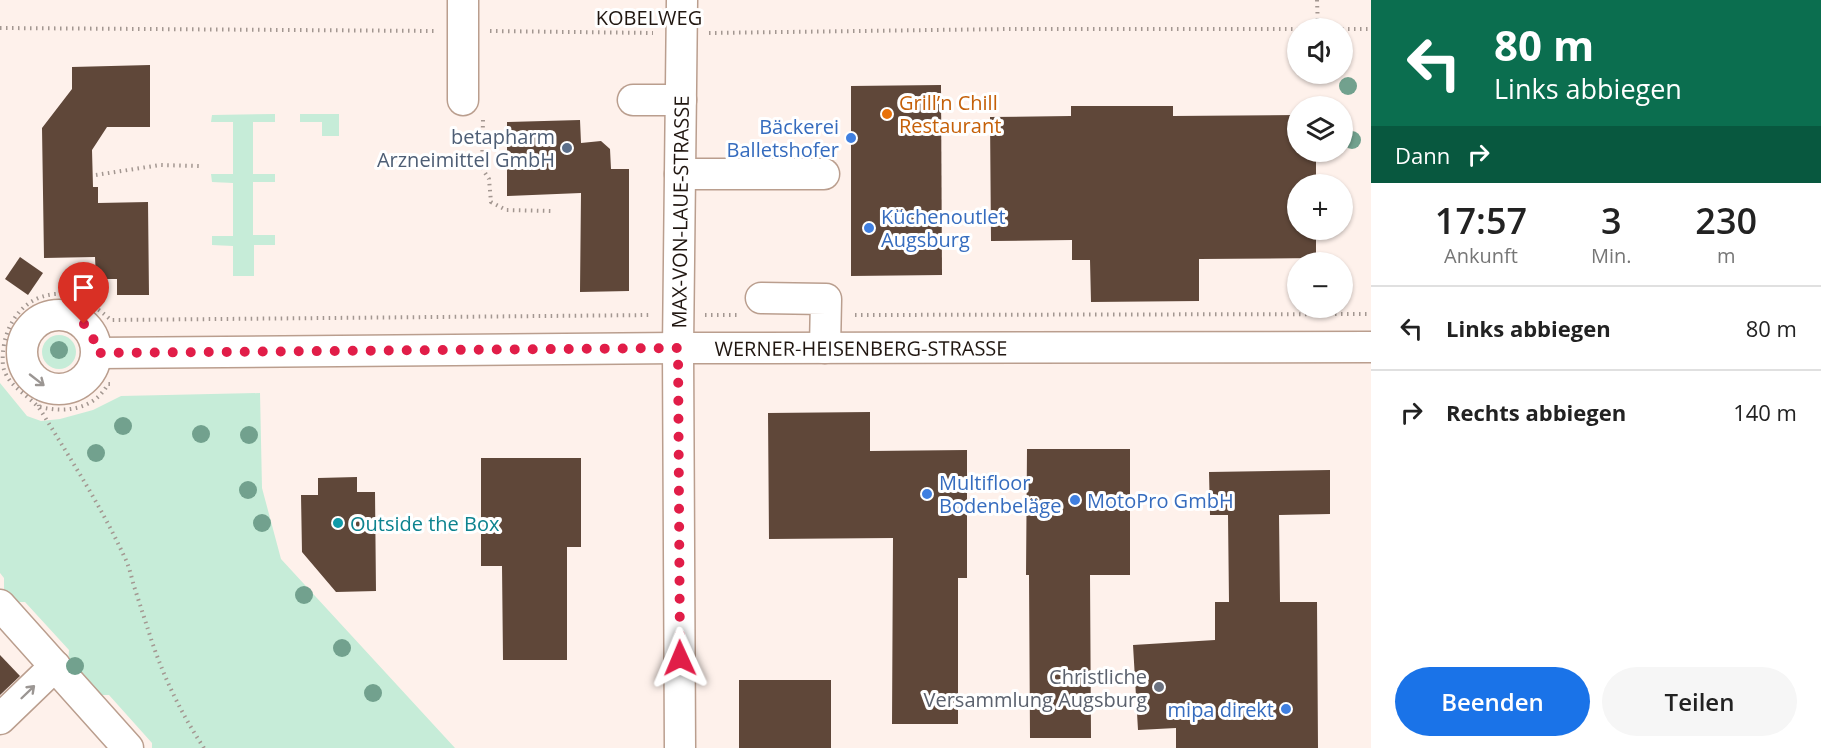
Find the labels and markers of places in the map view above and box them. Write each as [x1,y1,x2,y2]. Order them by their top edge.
place label: Grill’n Chill Restaurant [899,89,1001,139]
marker: Grill’n Chill Restaurant [880,107,894,121]
place label: Bäckerei Balletshofer [727,113,839,163]
place label: betapharm Arzneimittel GmbH [377,123,555,173]
marker: Bäckerei Balletshofer [844,131,858,145]
marker: betapharm Arzneimittel GmbH [560,141,574,155]
place label: Küchenoutlet Augsburg [881,203,1006,253]
marker: Küchenoutlet Augsburg [862,221,876,235]
pin [58,262,109,324]
place label: Multifloor Bodenbeläge [939,469,1061,519]
marker: Multifloor Bodenbeläge [920,487,934,501]
place label: MotoPro GmbH [1087,487,1234,514]
marker: MotoPro GmbH [1068,493,1082,507]
place label: Outside the Box [350,510,500,537]
marker: Outside the Box [331,516,345,530]
place label: Christliche Versammlung Augsburg [924,663,1147,713]
marker: Christliche Versammlung Augsburg [1152,680,1166,694]
place label: mipa direkt [1168,696,1274,723]
marker: mipa direkt [1279,702,1293,716]

